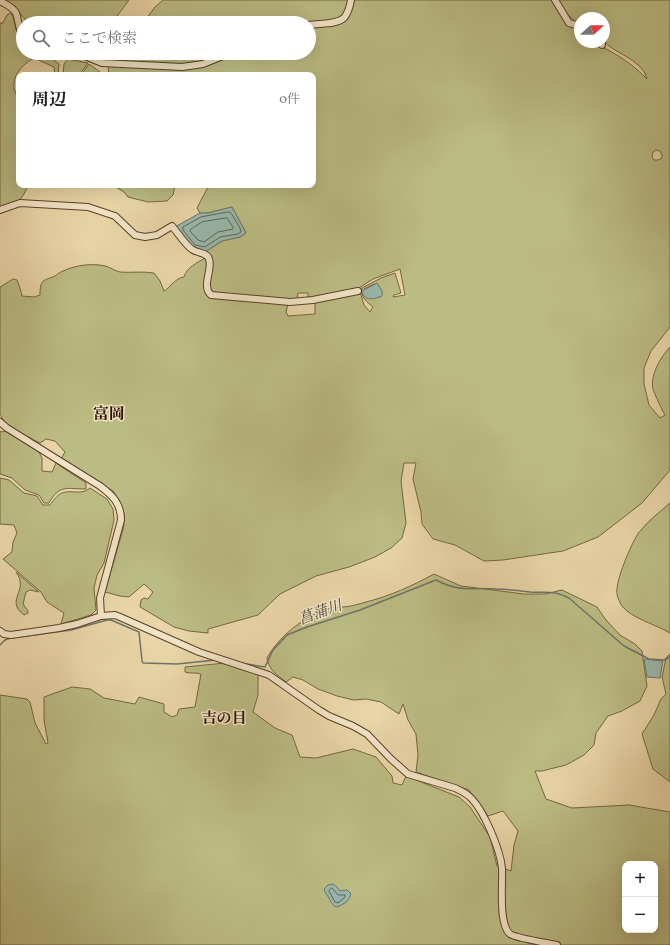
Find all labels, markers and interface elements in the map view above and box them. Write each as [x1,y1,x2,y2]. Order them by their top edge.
north arrow [574,12,610,48]
search box [16,16,316,60]
icon: search [30,27,52,49]
text: ここで検索 [62,29,137,50]
text: 周辺 [32,89,66,112]
text: 0件 [279,91,300,109]
district label: 富岡 [93,404,125,426]
water label: 菖蒲川 [296,595,347,631]
district label: 吉の目 [201,709,247,730]
map controls [622,861,658,933]
button: + [622,861,658,897]
button: − [622,897,658,933]

